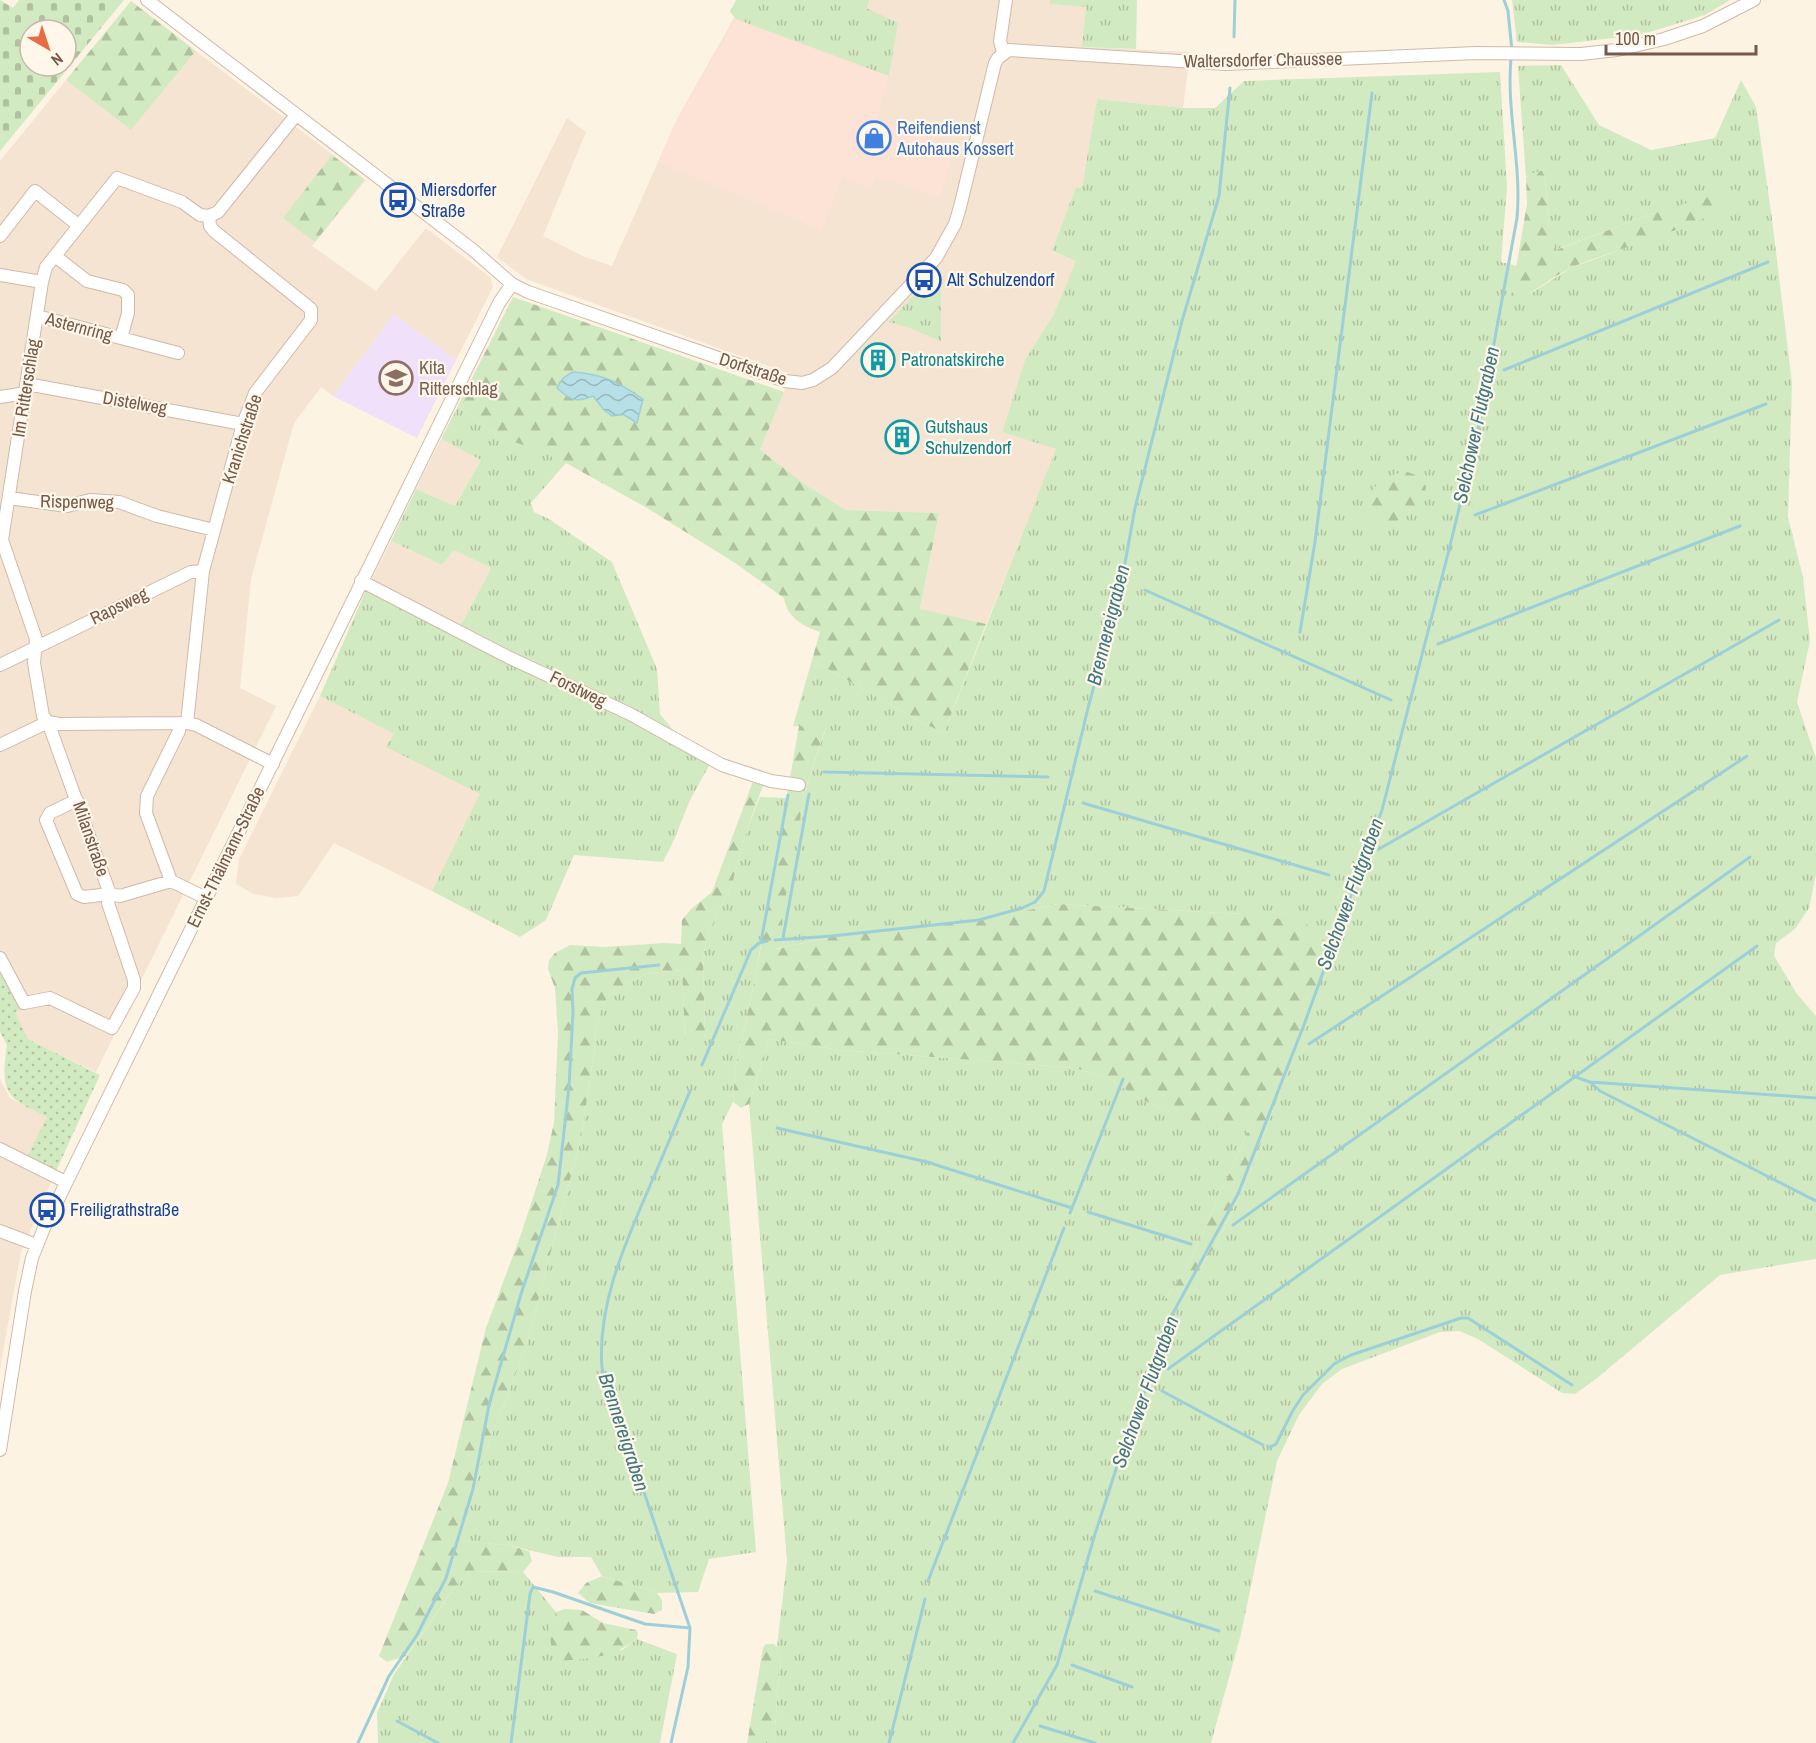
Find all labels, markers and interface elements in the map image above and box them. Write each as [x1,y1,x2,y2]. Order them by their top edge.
north arrow [18,18,78,78]
scale bar [1606,18,1756,56]
text: 100 m [1615,26,1656,51]
street label: Waltersdorfer Chaussee [1183,46,1343,73]
text: N [47,48,68,71]
place label: Reifendienst Autohaus Kossert [896,115,1014,161]
shop icon: Reifendienst Autohaus Kossert [856,120,892,156]
place label: Miersdorfer Straße [421,177,497,223]
bus stop icon: Miersdorfer Straße [380,182,416,218]
bus stop icon: Alt Schulzendorf [906,262,942,298]
place label: Alt Schulzendorf [946,267,1055,292]
street label: Asternring [42,305,116,348]
street label: Im Ritterschlag [5,336,46,439]
building icon: Patronatskirche [860,342,896,378]
water label: Selchower Flutgraben [1446,344,1505,506]
street label: Dorfstraße [716,346,790,391]
place label: Patronatskirche [901,347,1004,372]
place label: Kita Ritterschlag [419,355,499,401]
school or university icon: Kita Ritterschlag [378,360,414,396]
street label: Distelweg [101,385,170,421]
street label: Kranichstraße [215,391,268,487]
place label: Gutshaus Schulzendorf [925,414,1012,460]
building icon: Gutshaus Schulzendorf [884,419,920,455]
street label: Rispenweg [40,488,115,515]
water label: Brennereigraben [1080,562,1136,688]
street label: Rapsweg [86,580,153,630]
street label: Forstweg [546,664,611,713]
street label: Ernst-Thälmann-Straße [181,782,271,932]
street label: Milanstraße [67,798,116,880]
water label: Selchower Flutgraben [1310,814,1389,973]
bus stop icon: Freiligrathstraße [29,1192,65,1228]
place label: Freiligrathstraße [70,1197,179,1222]
water label: Selchower Flutgraben [1105,1312,1184,1471]
water label: Brennereigraben [593,1369,656,1495]

